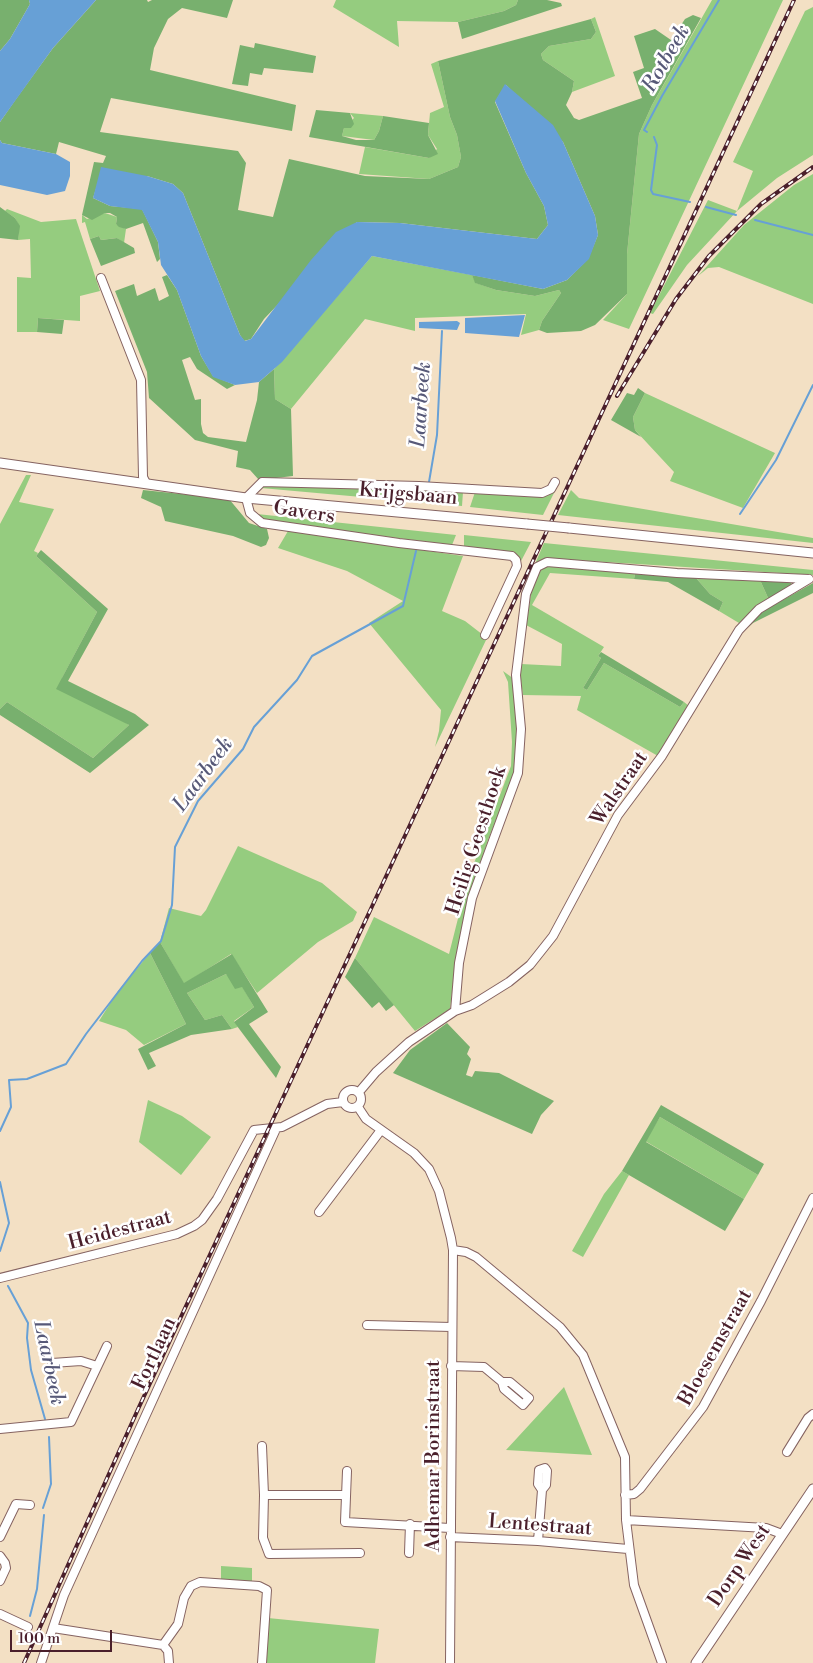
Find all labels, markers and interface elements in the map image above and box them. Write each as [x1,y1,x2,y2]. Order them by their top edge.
water label: Rotbeek [638,21,696,97]
water label: Laarbeek [406,361,438,449]
street label: Krijgsbaan [358,479,458,511]
street label: Gavers [272,496,336,530]
water label: Laarbeek [169,733,239,817]
street label: Walstraat [586,747,654,831]
street label: Heilig Geesthoek [442,764,512,918]
street label: Heidestraat [66,1206,174,1256]
street label: Bloesemstraat [674,1286,758,1410]
street label: Fortlaan [128,1314,182,1394]
water label: Laarbeek [27,1318,69,1408]
street label: Adhemar Borinstraat [422,1360,446,1552]
street label: Lentestraat [487,1510,593,1542]
street label: Dorp West [704,1520,776,1612]
scale bar [12,1620,115,1652]
text: 100 m [18,1629,60,1648]

